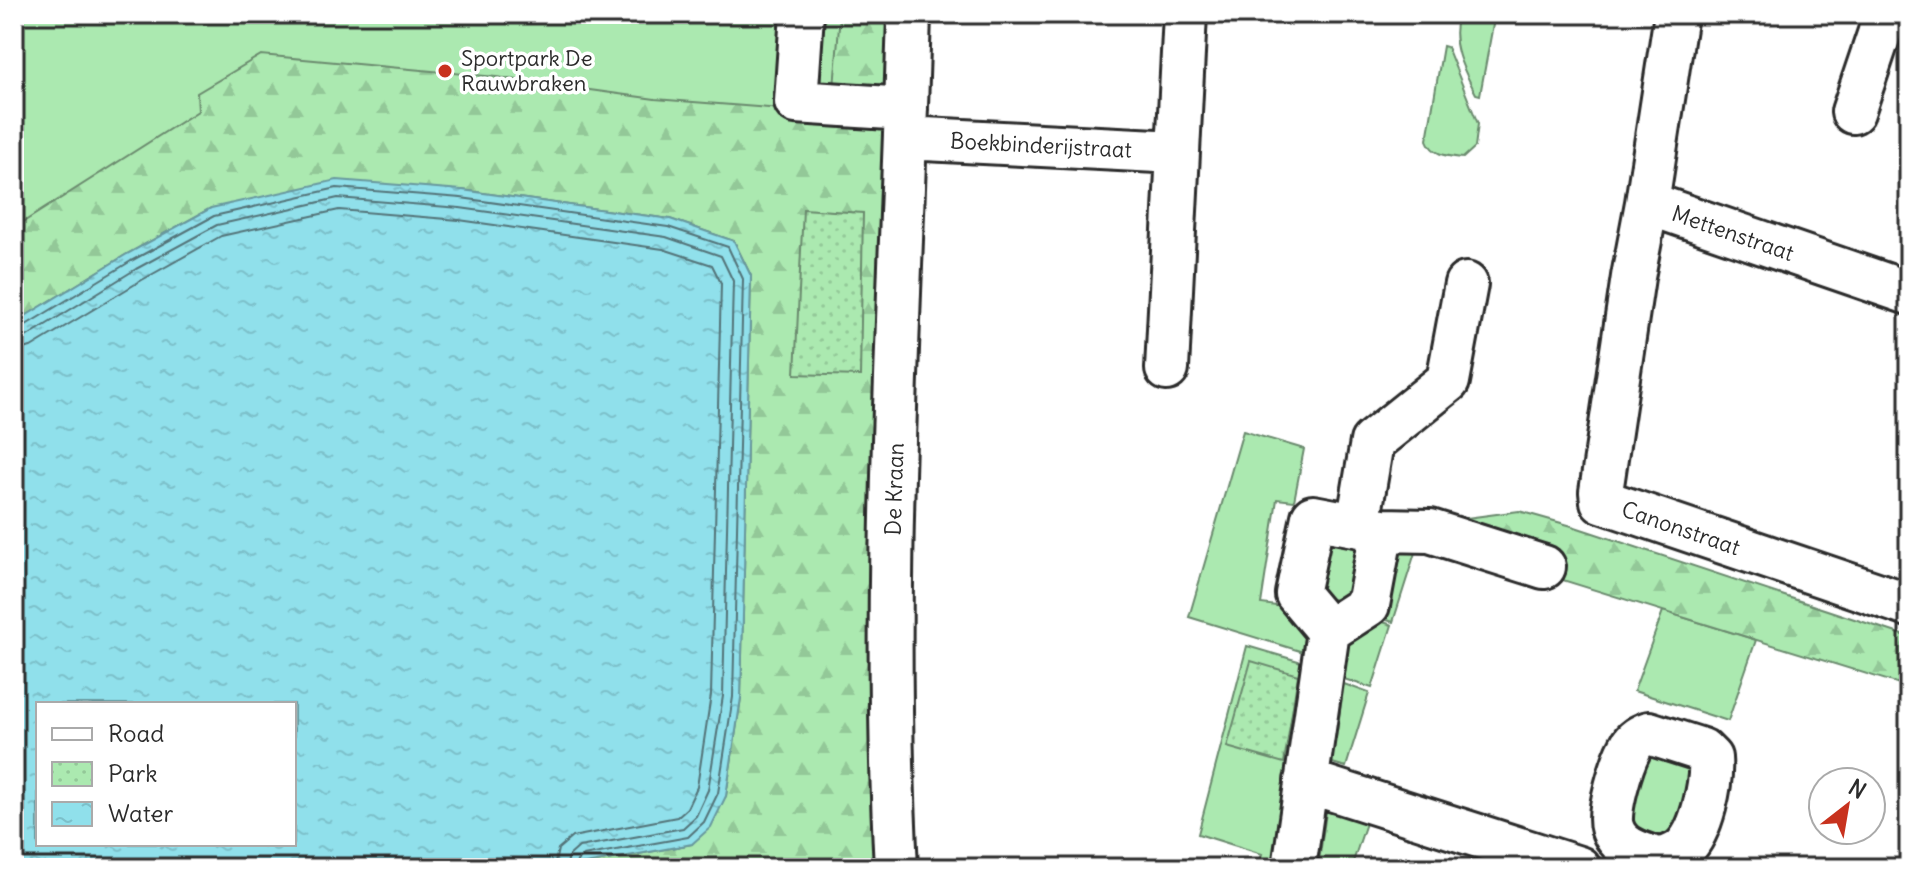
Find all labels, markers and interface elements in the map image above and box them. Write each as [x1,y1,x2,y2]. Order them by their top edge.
place label: Sportpark De Rauwbraken [461,44,593,97]
marker: Sportpark De Rauwbraken [436,62,454,80]
street label: Boekbinderijstraat [950,126,1132,164]
street label: Mettenstraat [1668,199,1798,267]
street label: De Kraan [878,442,910,536]
street label: Canonstraat [1618,495,1744,561]
legend [36,702,296,846]
text: Road [108,718,164,748]
text: Park [108,758,158,788]
north arrow [1807,766,1887,846]
text: N [1844,773,1871,805]
text: Water [108,798,173,828]

